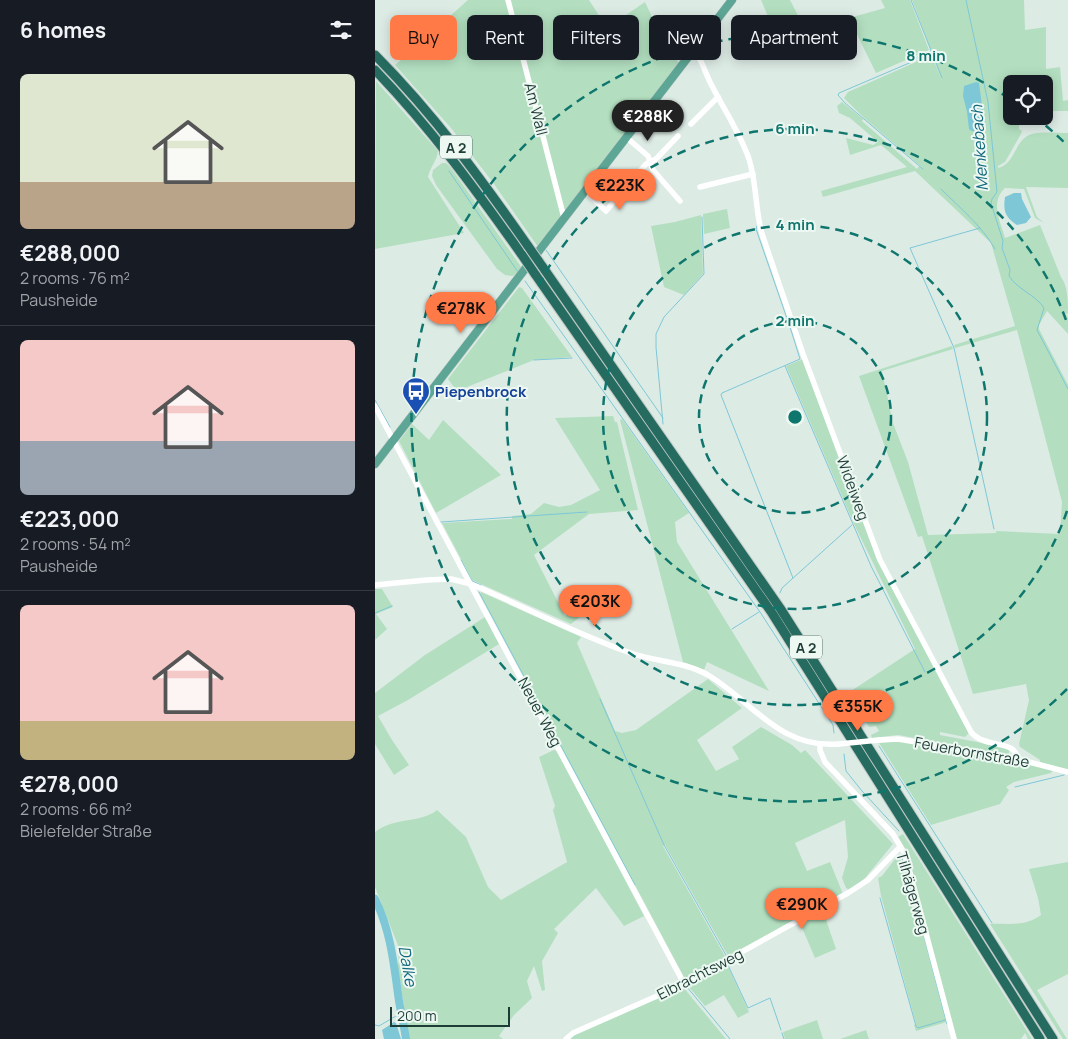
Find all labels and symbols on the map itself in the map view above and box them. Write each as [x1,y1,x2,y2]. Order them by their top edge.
text: 8 min [906,45,946,66]
street label: Am Wall [519,80,553,138]
pin: €288K [613,100,683,142]
water label: Menkebach [965,104,993,192]
text: 6 min [775,118,815,139]
road number: A 2 [440,136,472,158]
pin: €223K [585,168,655,211]
text: 4 min [775,214,815,235]
pin: €278K [426,292,496,334]
text: 2 min [775,310,815,331]
bus stop icon: Piepenbrock [401,376,431,415]
place label: Piepenbrock [435,381,527,402]
centre of rings [786,408,804,426]
street label: Wideiweg [832,453,874,523]
pin: €203K [560,584,630,627]
road number: A 2 [790,636,822,659]
street label: Neuer Weg [513,674,567,750]
pin: €355K [823,690,893,732]
street label: Feuerbornstraße [913,732,1031,772]
street label: Tilhägerweg [891,849,935,937]
pin: €290K [767,888,837,930]
street label: Elbrachtsweg [653,943,747,1005]
water label: Dalke [394,944,423,989]
scale bar [390,1004,510,1027]

